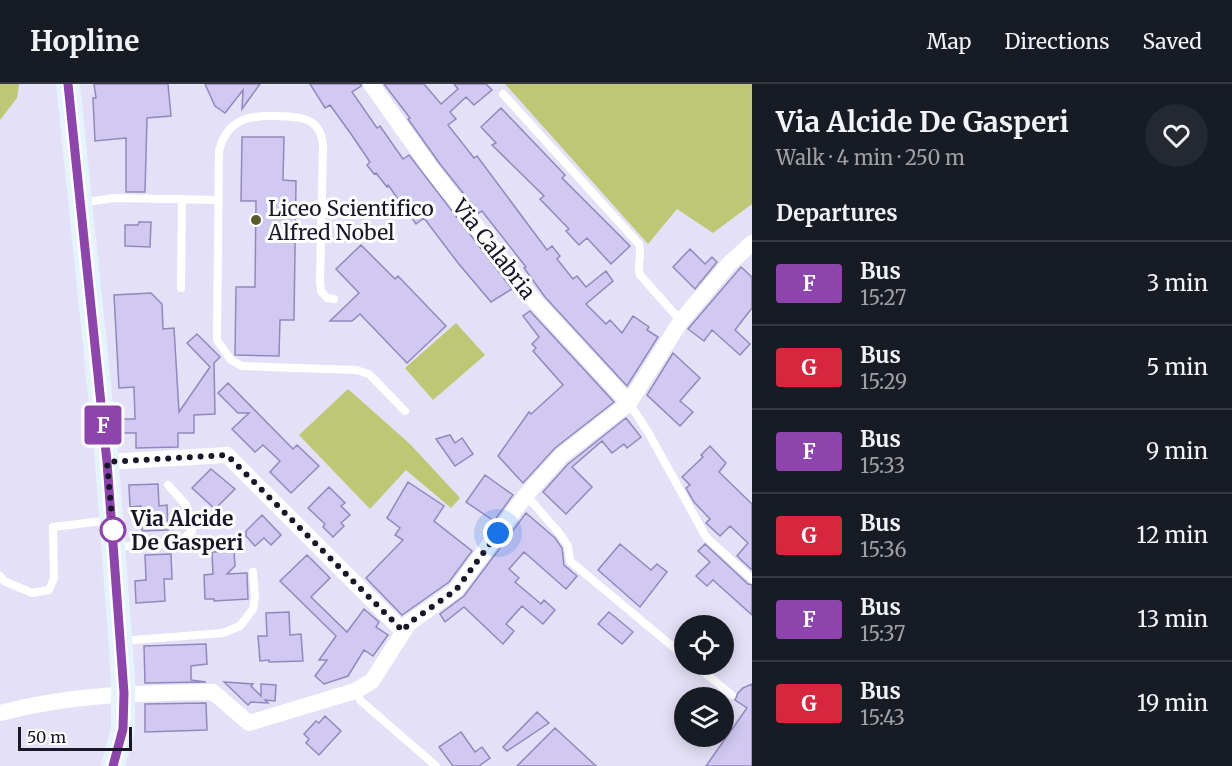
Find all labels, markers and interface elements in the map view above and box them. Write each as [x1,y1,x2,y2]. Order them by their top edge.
text: Hopline [30,23,139,59]
text: Map [927,28,971,55]
text: Directions [1004,28,1109,55]
text: Saved [1142,28,1202,55]
text: Via Alcide De Gasperi [776,104,1069,140]
button: heart [1145,104,1208,167]
text: Walk · 4 min · 250 m [776,145,965,170]
street label: Via Calabria [446,193,542,305]
place label: Liceo Scientifico Alfred Nobel [267,195,434,246]
text: Departures [776,199,898,227]
marker: Liceo Scientifico Alfred Nobel [249,213,263,227]
text: Bus [860,257,901,285]
text: 3 min [1147,269,1208,297]
text: F [802,270,816,297]
text: 15:27 [860,285,906,310]
text: Bus [860,341,901,369]
text: 5 min [1146,353,1208,381]
text: G [801,354,817,381]
text: 15:29 [860,369,907,394]
line badge: F [84,406,122,444]
text: F [96,412,110,439]
text: Bus [860,425,901,453]
text: 9 min [1146,437,1208,465]
text: F [802,438,816,465]
text: 15:33 [860,453,905,478]
place label: Via Alcide De Gasperi [130,505,243,556]
text: Bus [860,509,901,537]
marker: Via Alcide De Gasperi [100,517,126,543]
your location [483,518,513,548]
text: 12 min [1137,521,1208,549]
text: G [801,522,817,549]
text: 15:36 [860,537,907,562]
text: Bus [860,593,901,621]
text: 13 min [1137,605,1208,633]
text: F [802,606,816,633]
map controls [674,615,734,747]
button: locate [674,615,734,675]
text: 15:37 [860,621,905,646]
text: Bus [860,677,901,705]
button: layers [674,687,734,747]
text: 19 min [1137,689,1208,717]
text: G [801,690,817,717]
text: 15:43 [860,705,905,730]
scale bar [18,724,132,752]
text: 50 m [27,727,66,747]

